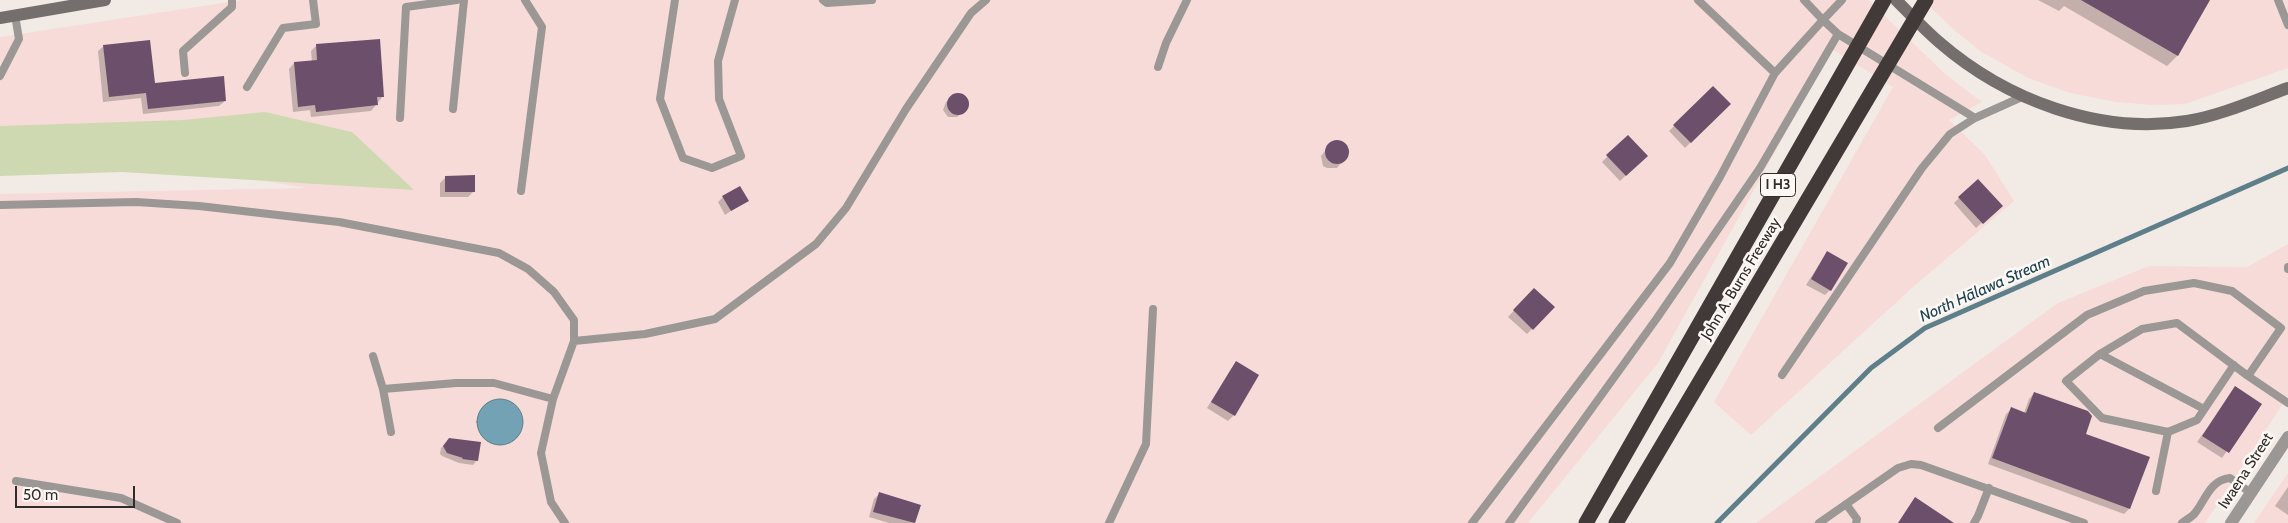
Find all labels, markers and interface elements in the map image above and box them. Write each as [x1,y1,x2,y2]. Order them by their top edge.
road number: I H3 [1760,174,1796,196]
street label: John A. Burns Freeway [1697,215,1785,343]
water label: North Hālawa Stream [1917,252,2053,326]
street label: Iwaena Street [2215,430,2277,512]
scale bar [18,476,138,508]
text: 50 m [23,486,58,504]

